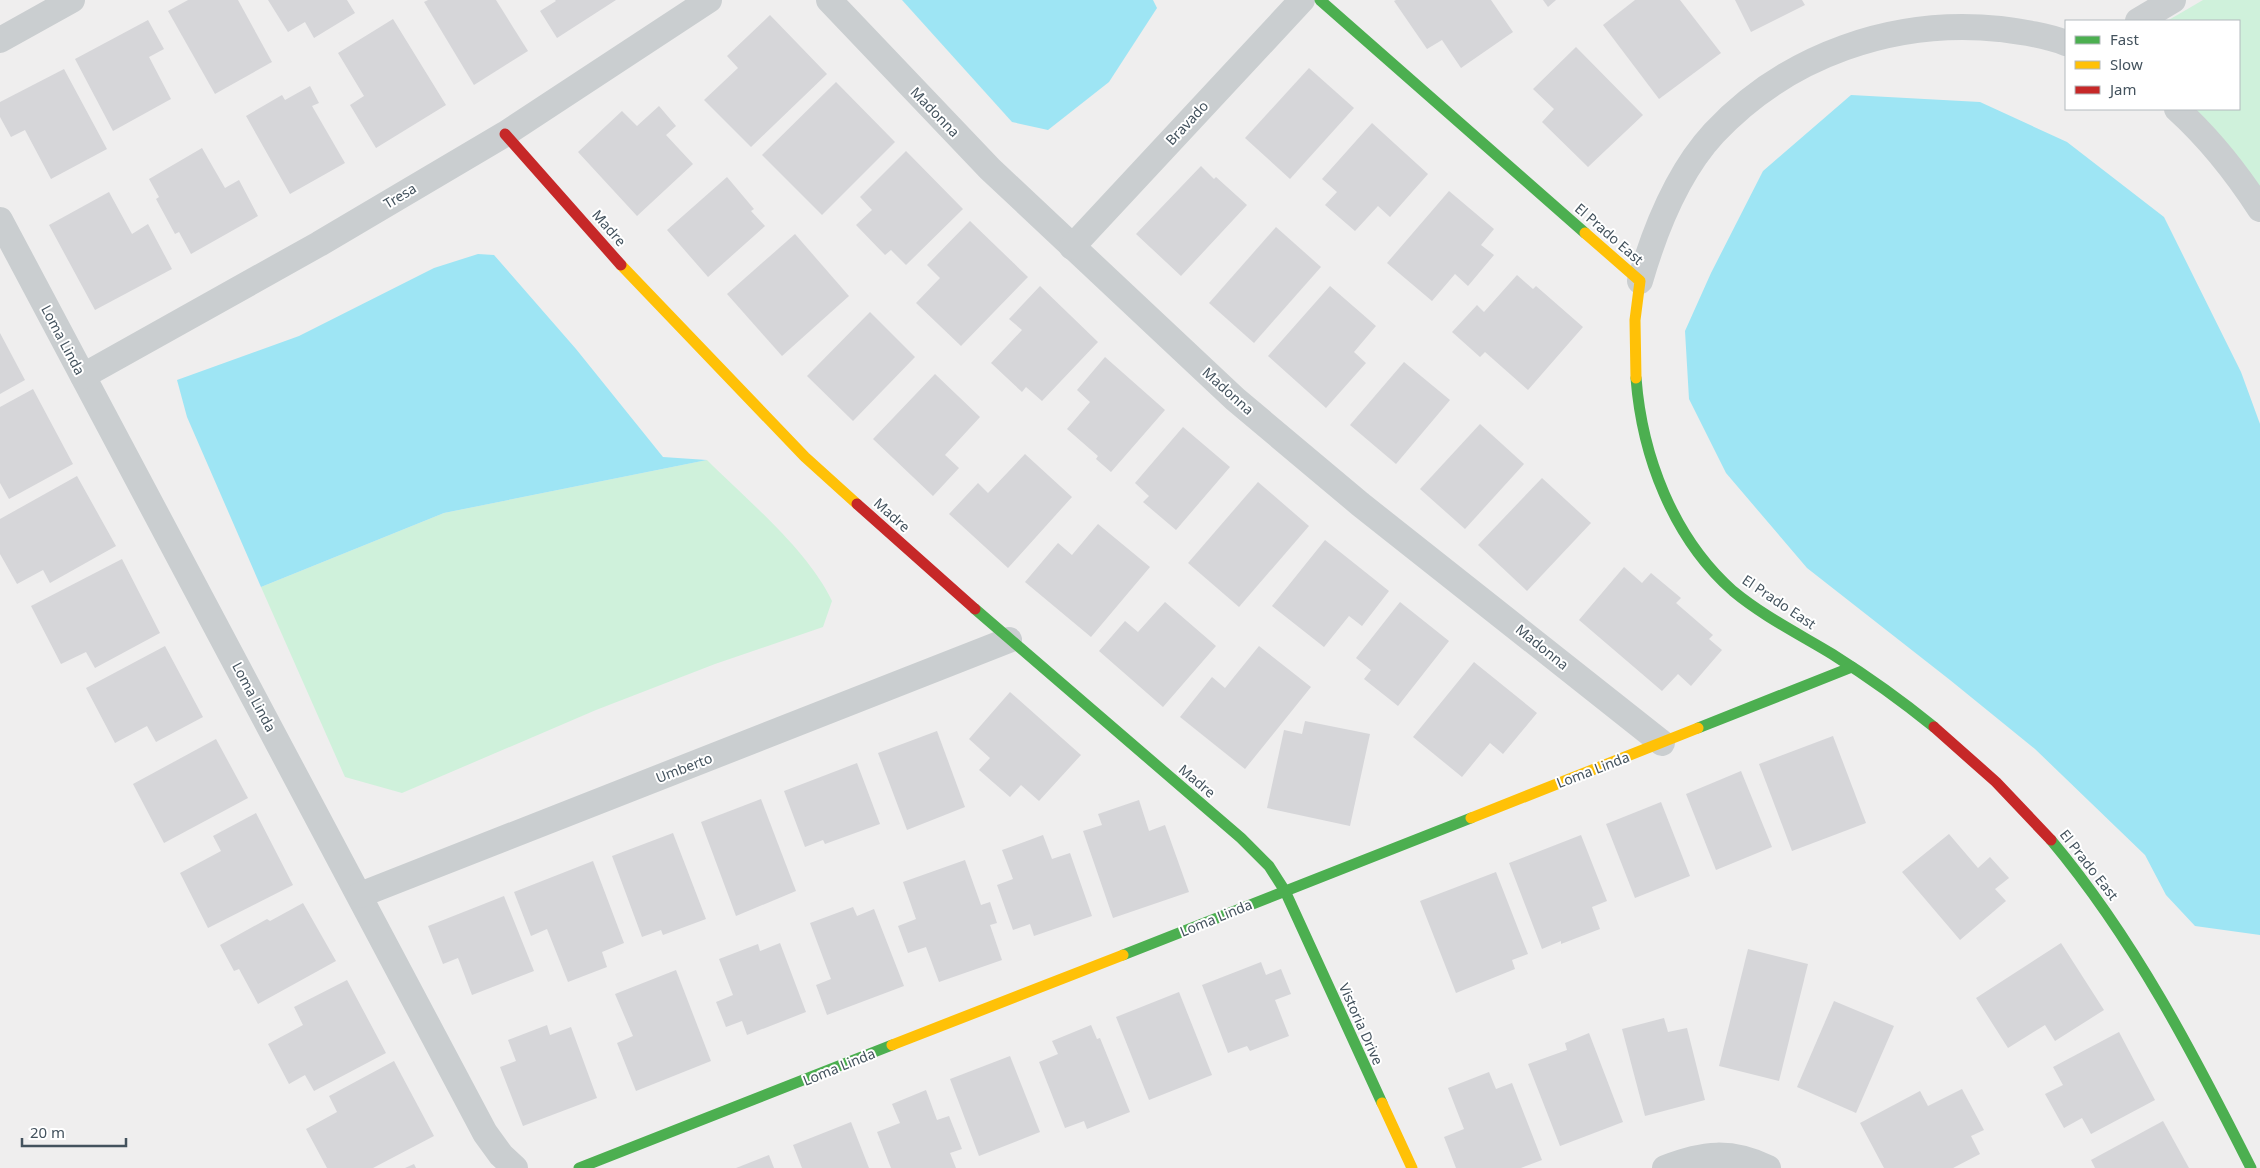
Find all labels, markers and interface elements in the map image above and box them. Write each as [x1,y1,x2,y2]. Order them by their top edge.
legend [2065,20,2240,110]
text: Fast [2110,29,2139,49]
text: Slow [2110,54,2143,74]
text: Jam [2108,79,2137,99]
street label: Madonna [907,82,964,141]
street label: Bravado [1161,96,1212,149]
street label: Tresa [380,178,420,213]
street label: El Prado East [1571,199,1648,269]
street label: Madre [588,205,631,250]
street label: Loma Linda [37,302,90,378]
street label: Madonna [1199,363,1258,419]
street label: Madre [870,493,915,536]
street label: El Prado East [1739,570,1820,633]
street label: Madonna [1512,619,1573,674]
street label: Loma Linda [228,659,281,735]
street label: Loma Linda [1554,747,1632,792]
street label: Umberto [653,748,715,787]
street label: Madre [1175,760,1220,802]
street label: El Prado East [2056,825,2123,904]
street label: Loma Linda [1177,894,1255,941]
street label: Vistoria Drive [1335,980,1388,1068]
street label: Loma Linda [800,1043,878,1090]
scale bar [22,1116,126,1148]
text: 20 m [30,1122,65,1142]

